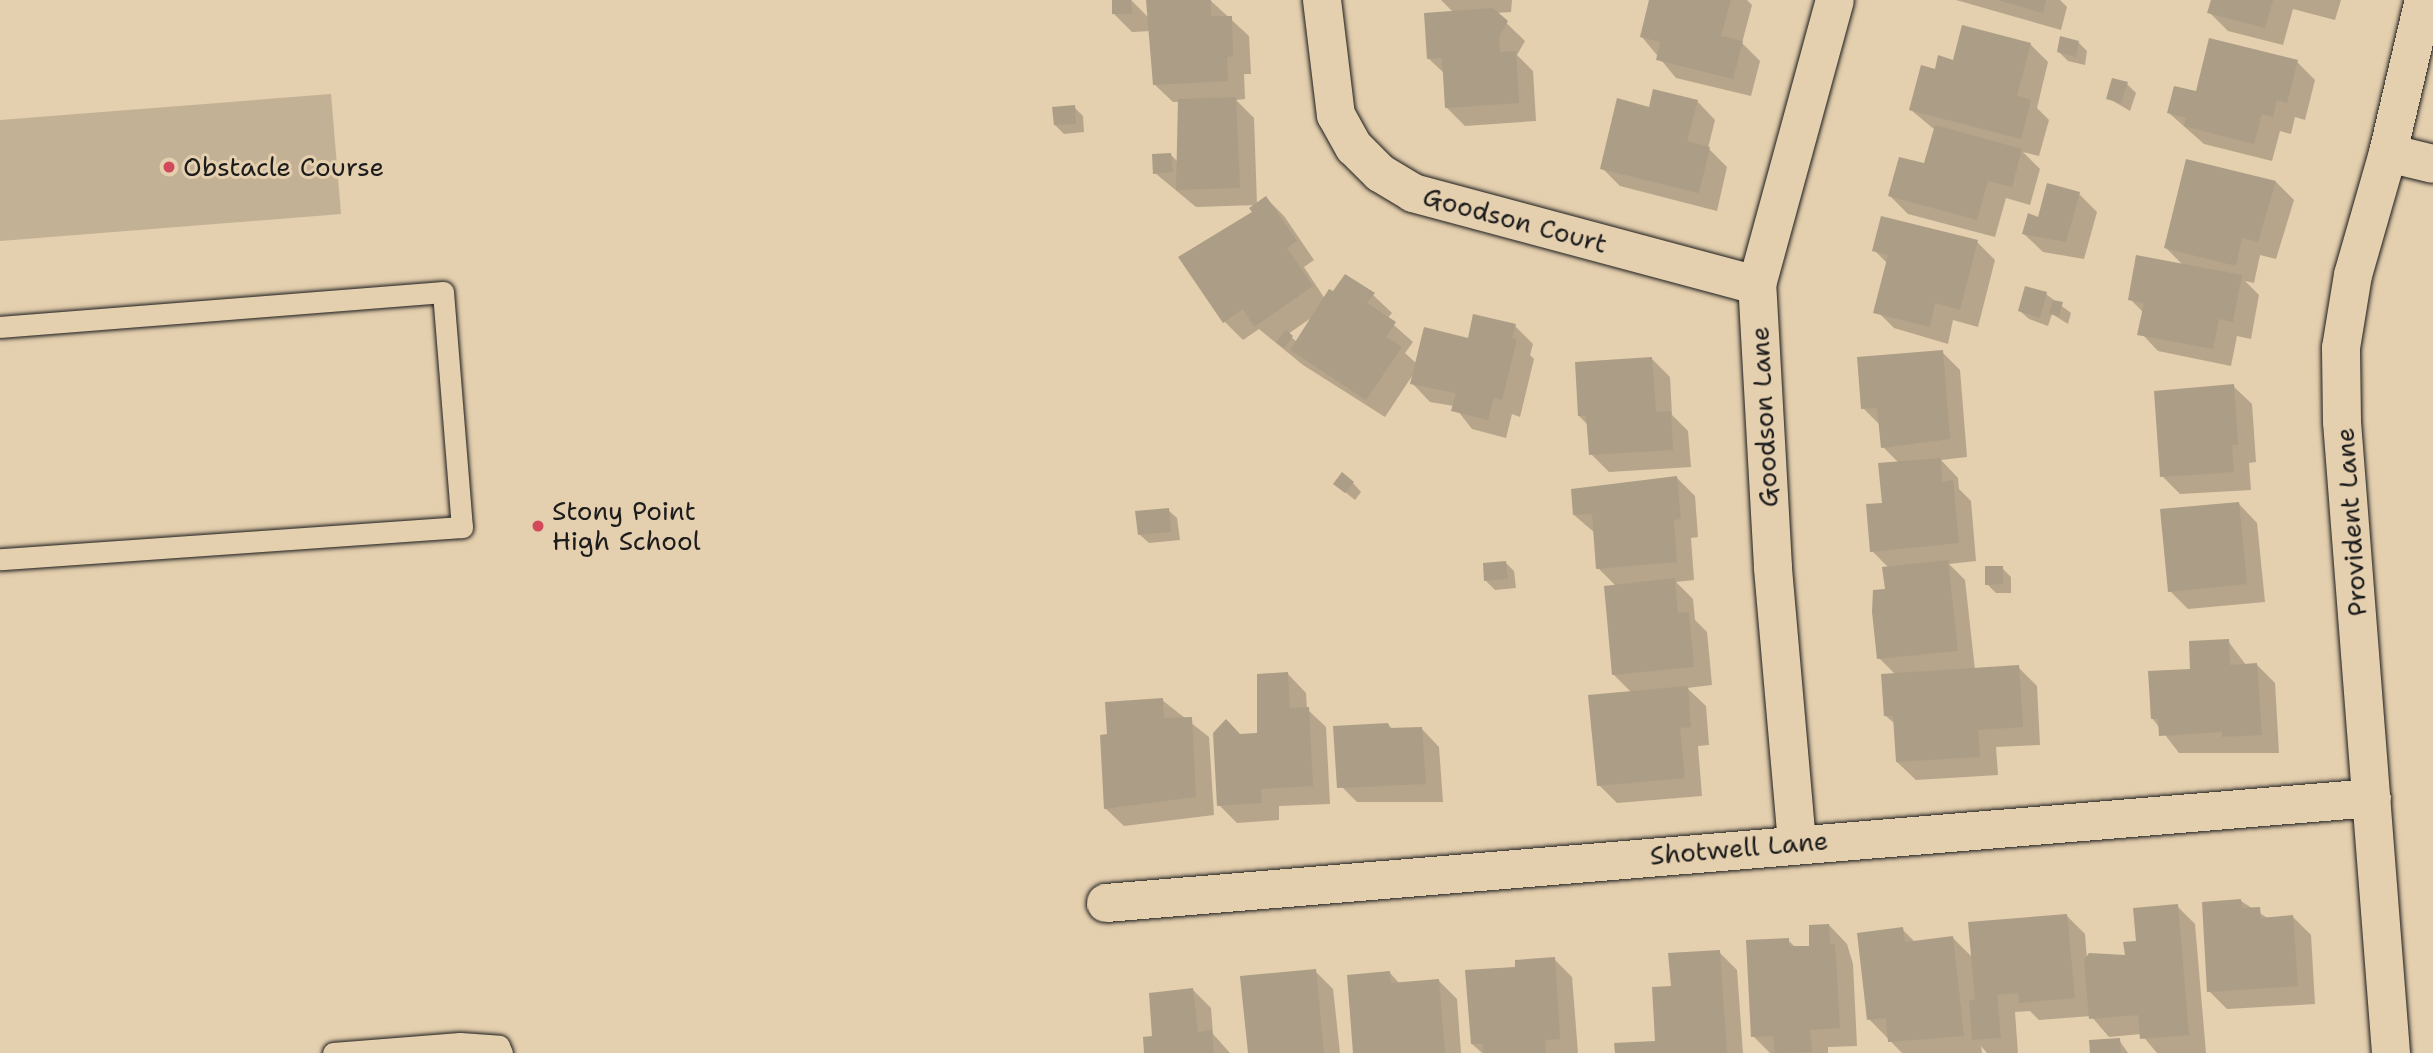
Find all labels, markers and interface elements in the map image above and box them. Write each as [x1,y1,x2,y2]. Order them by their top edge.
place label: Obstacle Course [183,151,384,183]
marker: Obstacle Course [161,159,177,175]
street label: Goodson Court [1420,180,1610,260]
street label: Goodson Lane [1744,326,1784,508]
street label: Provident Lane [2329,427,2373,617]
place label: Stony Point High School [552,495,701,556]
marker: Stony Point High School [530,518,546,534]
street label: Shotwell Lane [1648,825,1830,871]

